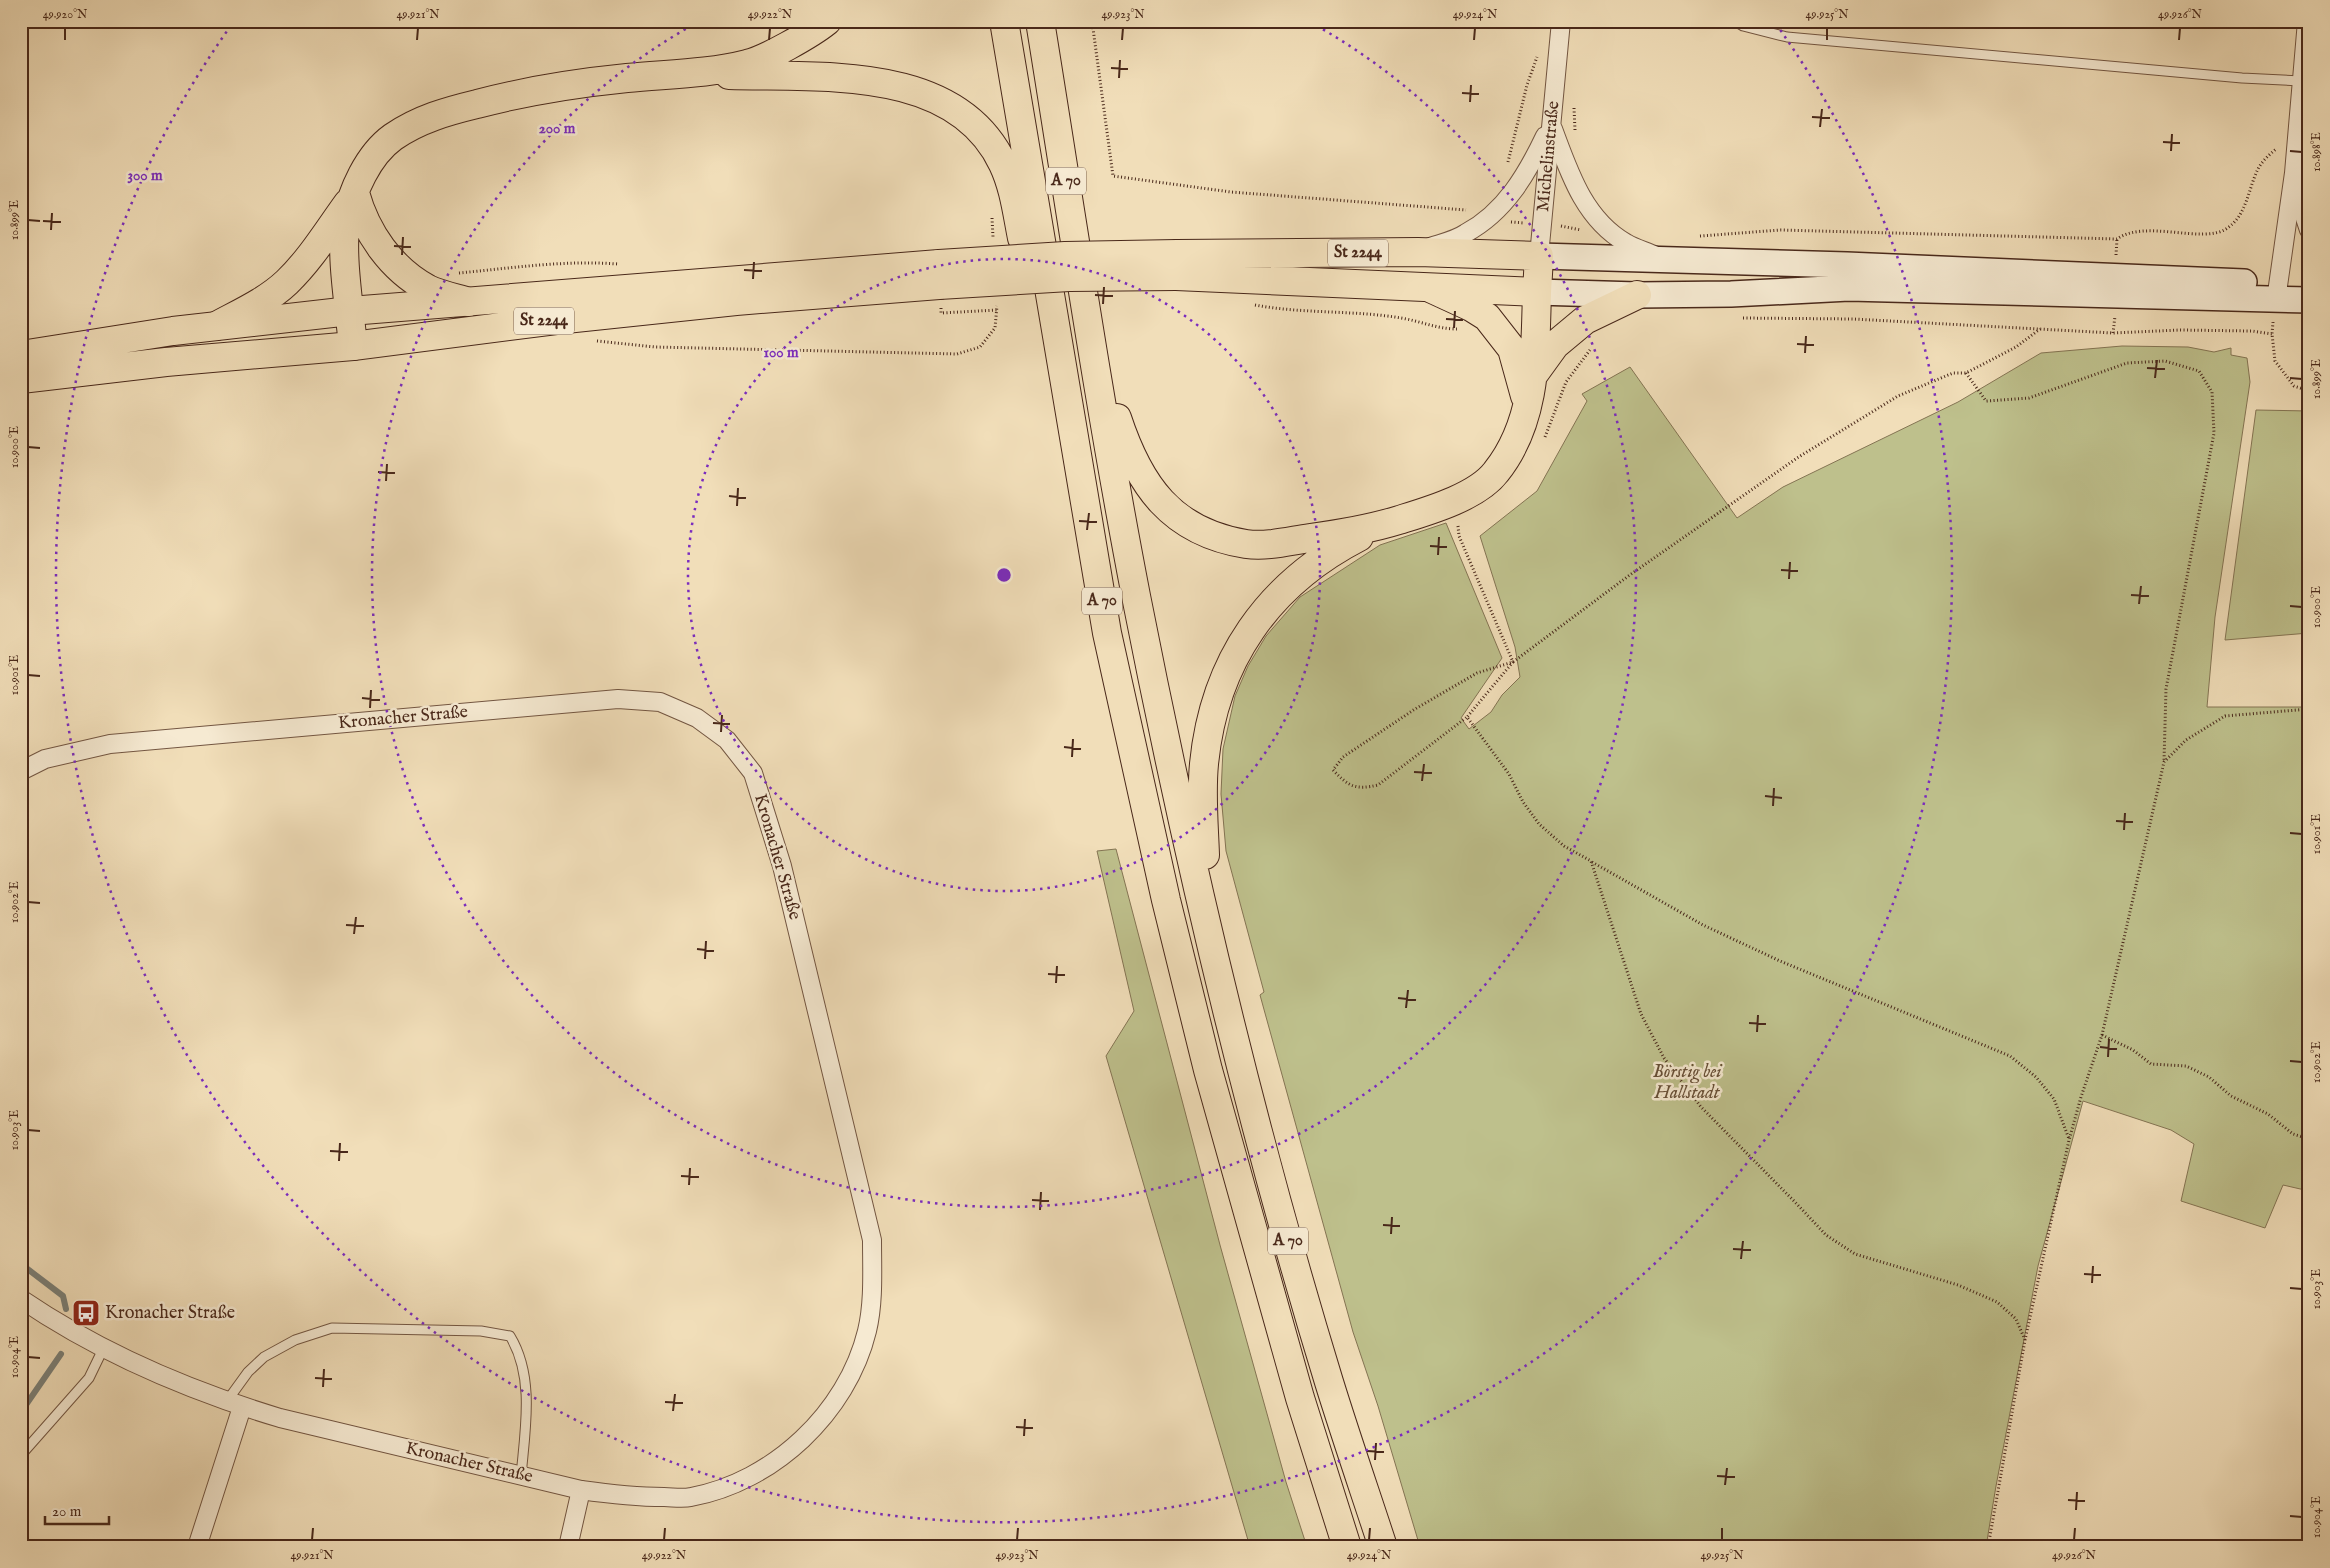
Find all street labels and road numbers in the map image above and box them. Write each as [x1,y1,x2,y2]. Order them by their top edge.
street label: Michelinstraße [1532,100,1565,213]
road number: A 70 [1046,168,1086,195]
road number: St 2244 [1328,240,1388,266]
road number: St 2244 [514,308,574,334]
road number: A 70 [1082,588,1122,614]
street label: Kronacher Straße [337,701,469,735]
street label: Kronacher Straße [748,791,806,923]
road number: A 70 [1268,1228,1308,1254]
street label: Kronacher Straße [403,1437,535,1489]

